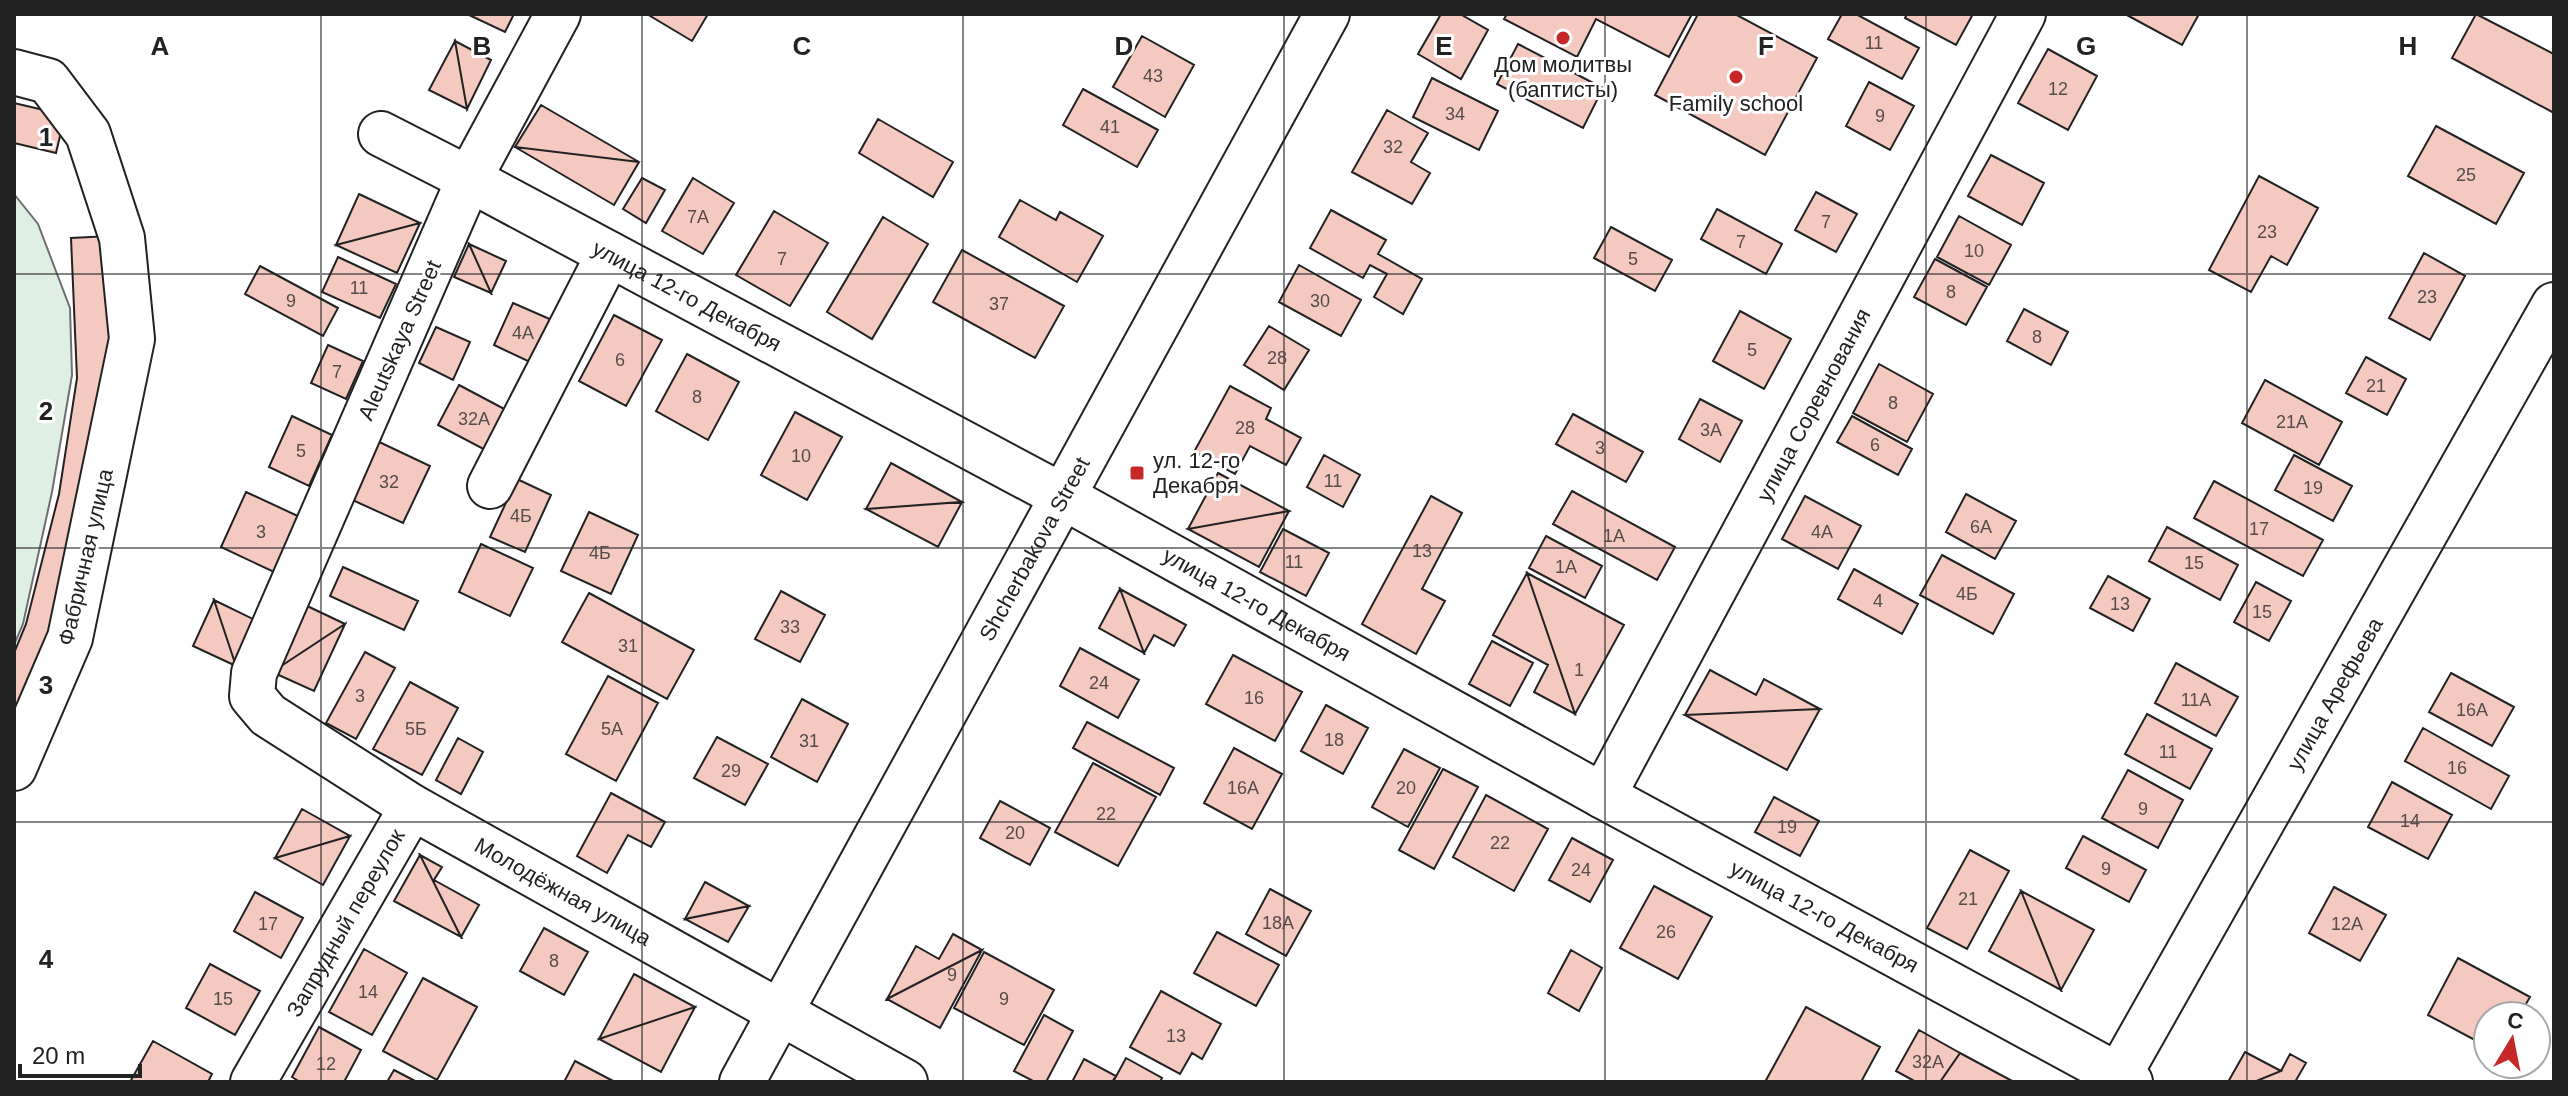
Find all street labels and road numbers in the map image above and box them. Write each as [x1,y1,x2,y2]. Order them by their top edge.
street label: улица 12-го Декабря [588,235,785,357]
street label: Aleutskaya Street [353,256,446,424]
street label: улица Соревнования [1752,304,1876,506]
street label: Shcherbakova Street [974,453,1095,645]
street label: Фабричная улица [53,466,118,648]
street label: улица 12-го Декабря [1158,542,1355,666]
street label: улица Арефьева [2282,613,2388,775]
street label: Запрудный переулок [281,824,410,1021]
street label: Молодёжная улица [470,833,656,951]
street label: улица 12-го Декабря [1726,856,1923,978]

